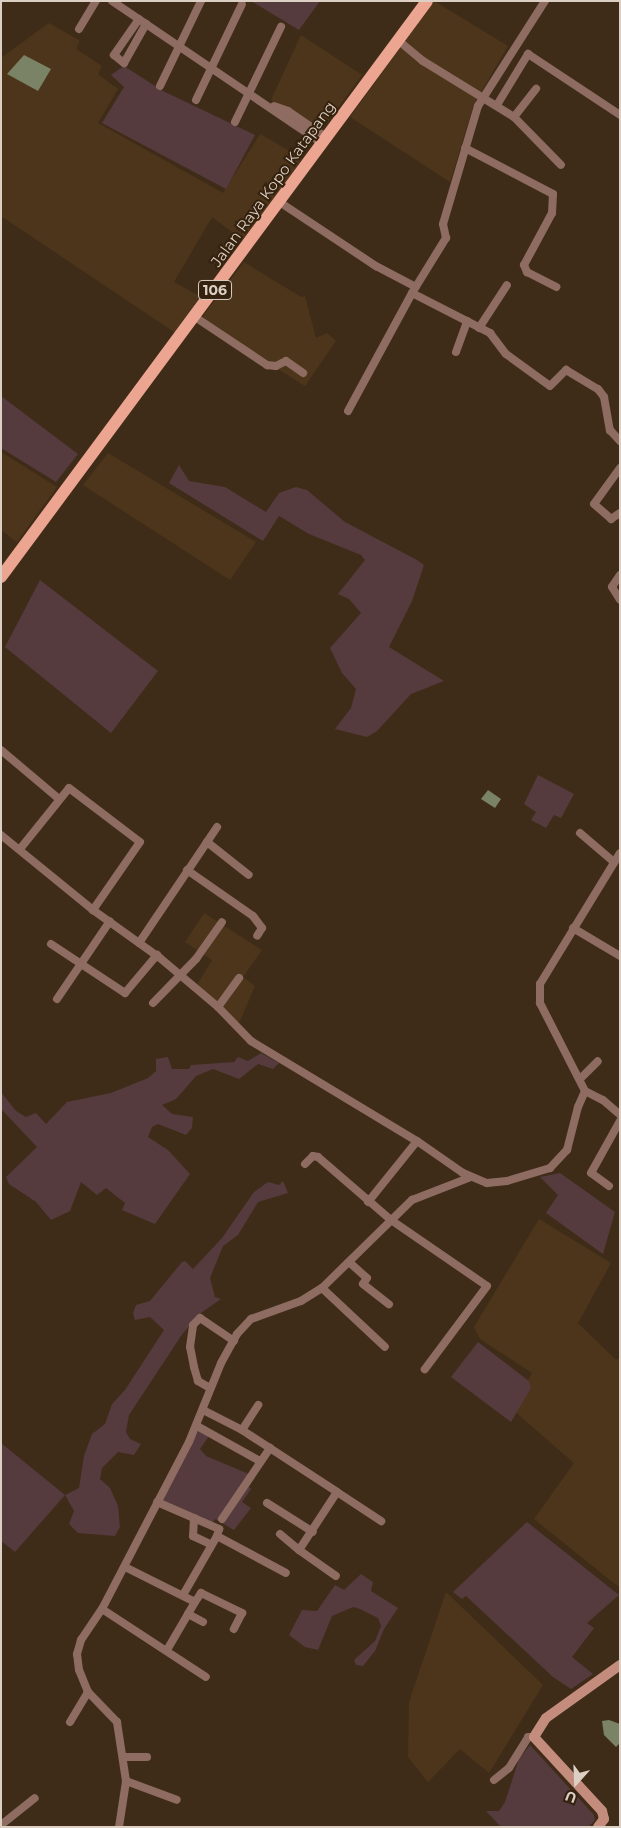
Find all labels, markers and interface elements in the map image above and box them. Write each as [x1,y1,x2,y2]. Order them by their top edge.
street label: Jalan Raya Kopo Katapang [207,98,339,270]
road number: 106 [198,278,232,302]
north arrow [551,1758,601,1808]
text: U [563,1787,579,1807]

